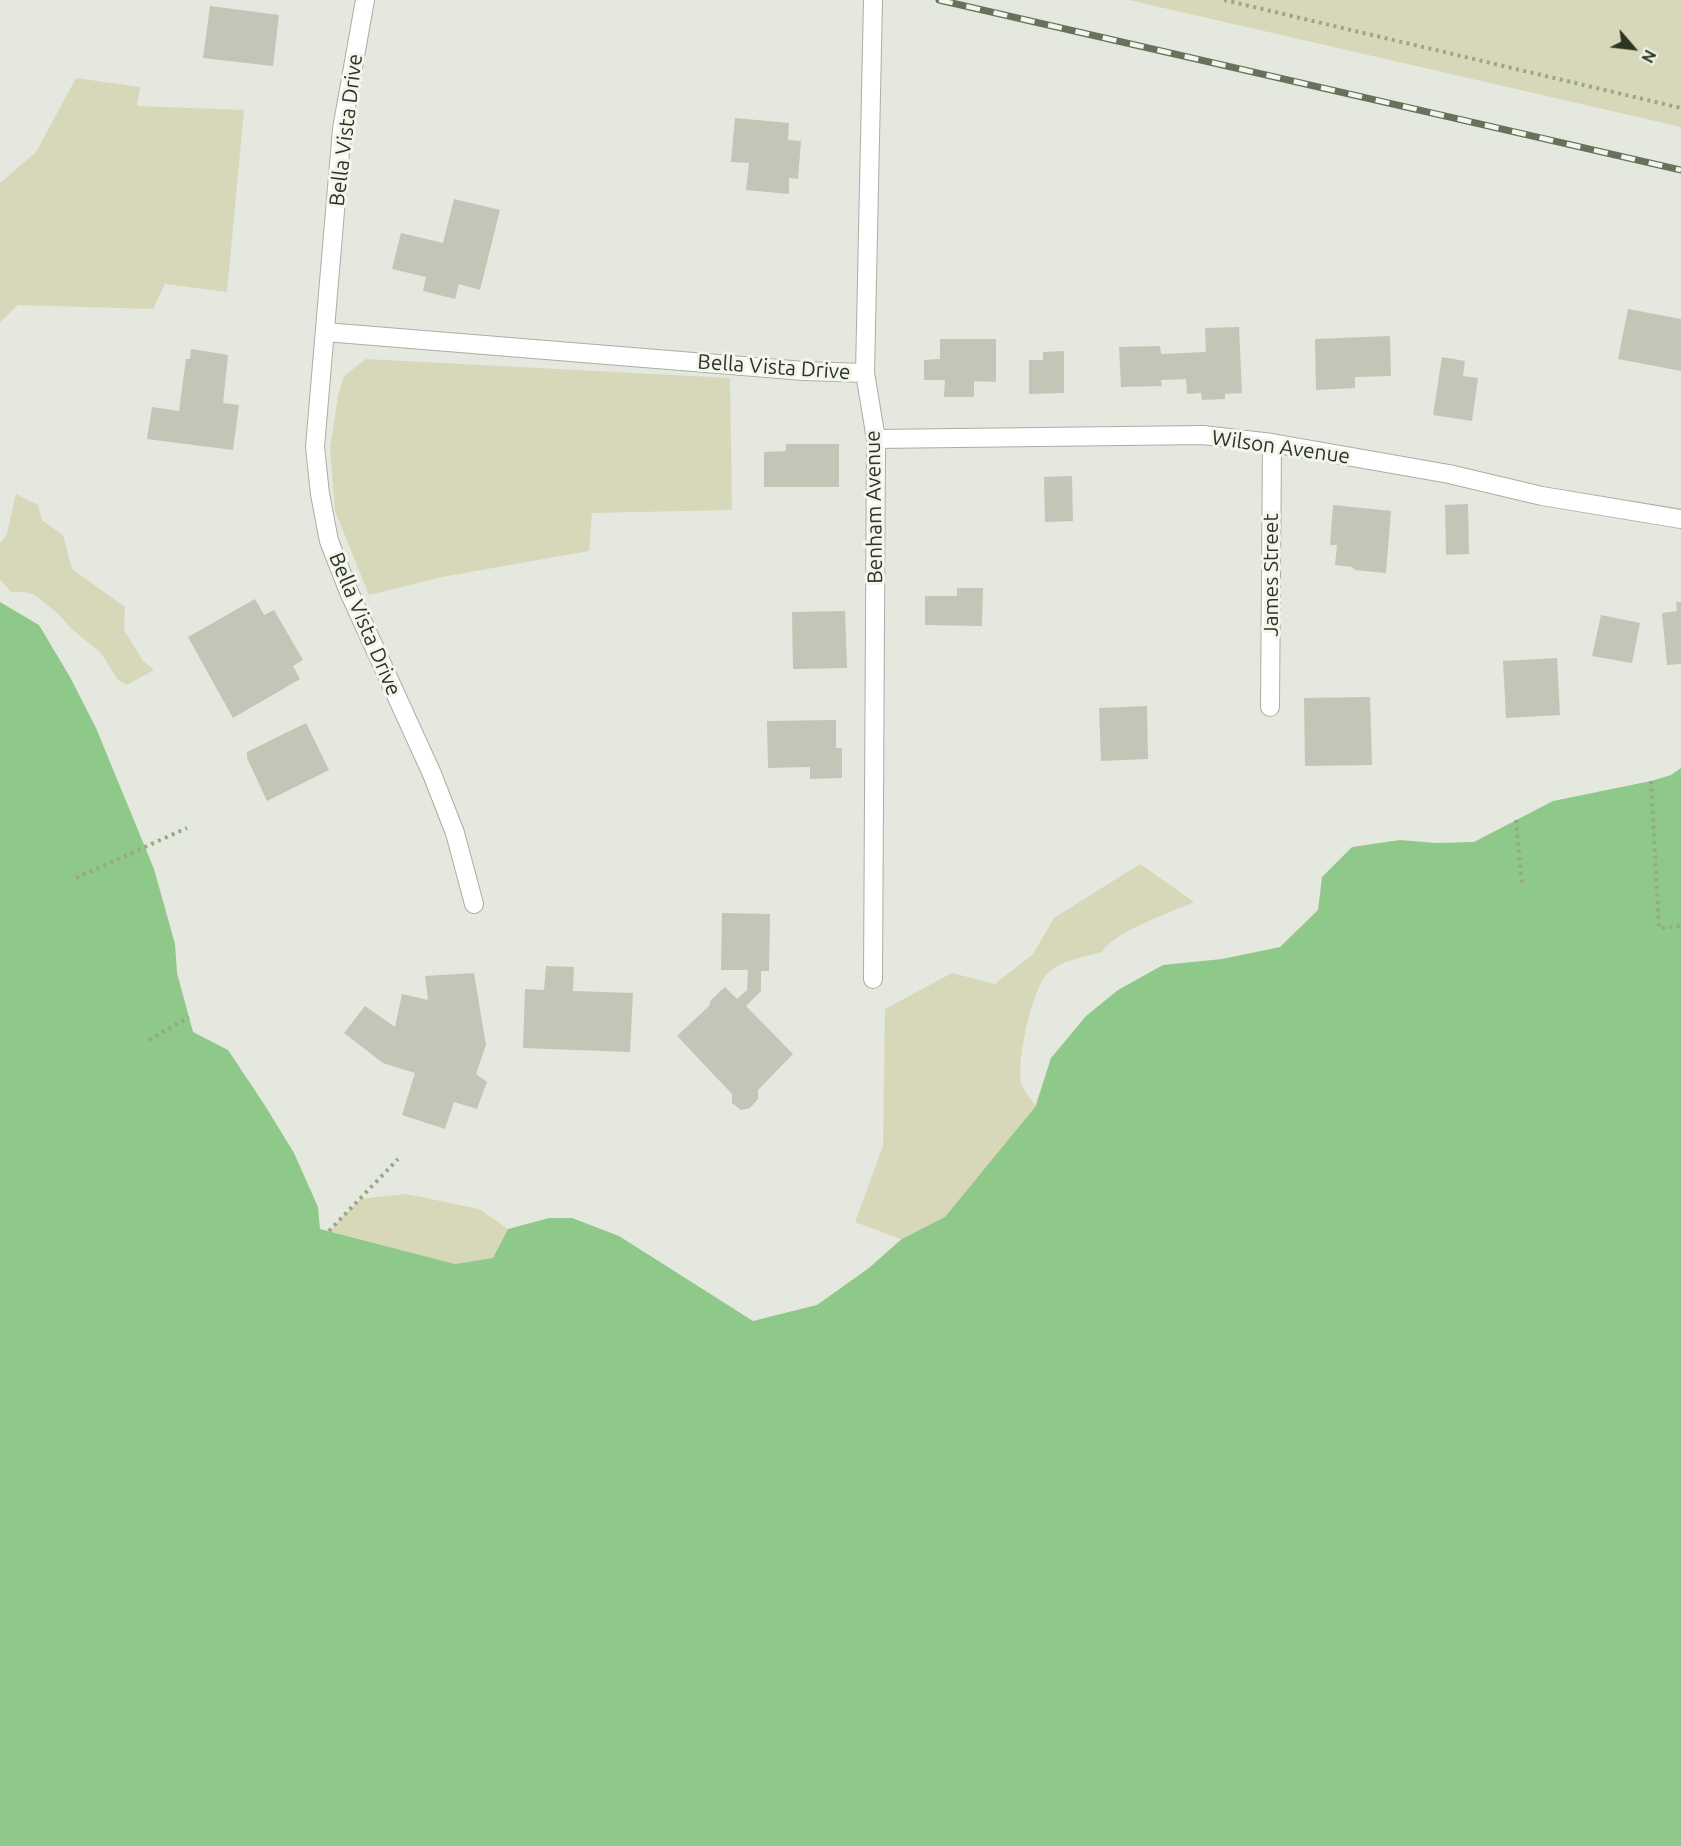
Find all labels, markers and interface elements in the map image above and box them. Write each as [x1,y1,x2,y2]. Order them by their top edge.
north arrow [1603,18,1663,78]
text: N [1638,47,1660,66]
street label: Bella Vista Drive [324,52,368,208]
street label: Bella Vista Drive [697,349,851,385]
street label: Wilson Avenue [1210,425,1352,469]
street label: Benham Avenue [860,430,888,584]
street label: James Street [1258,513,1284,637]
street label: Bella Vista Drive [323,549,407,699]

